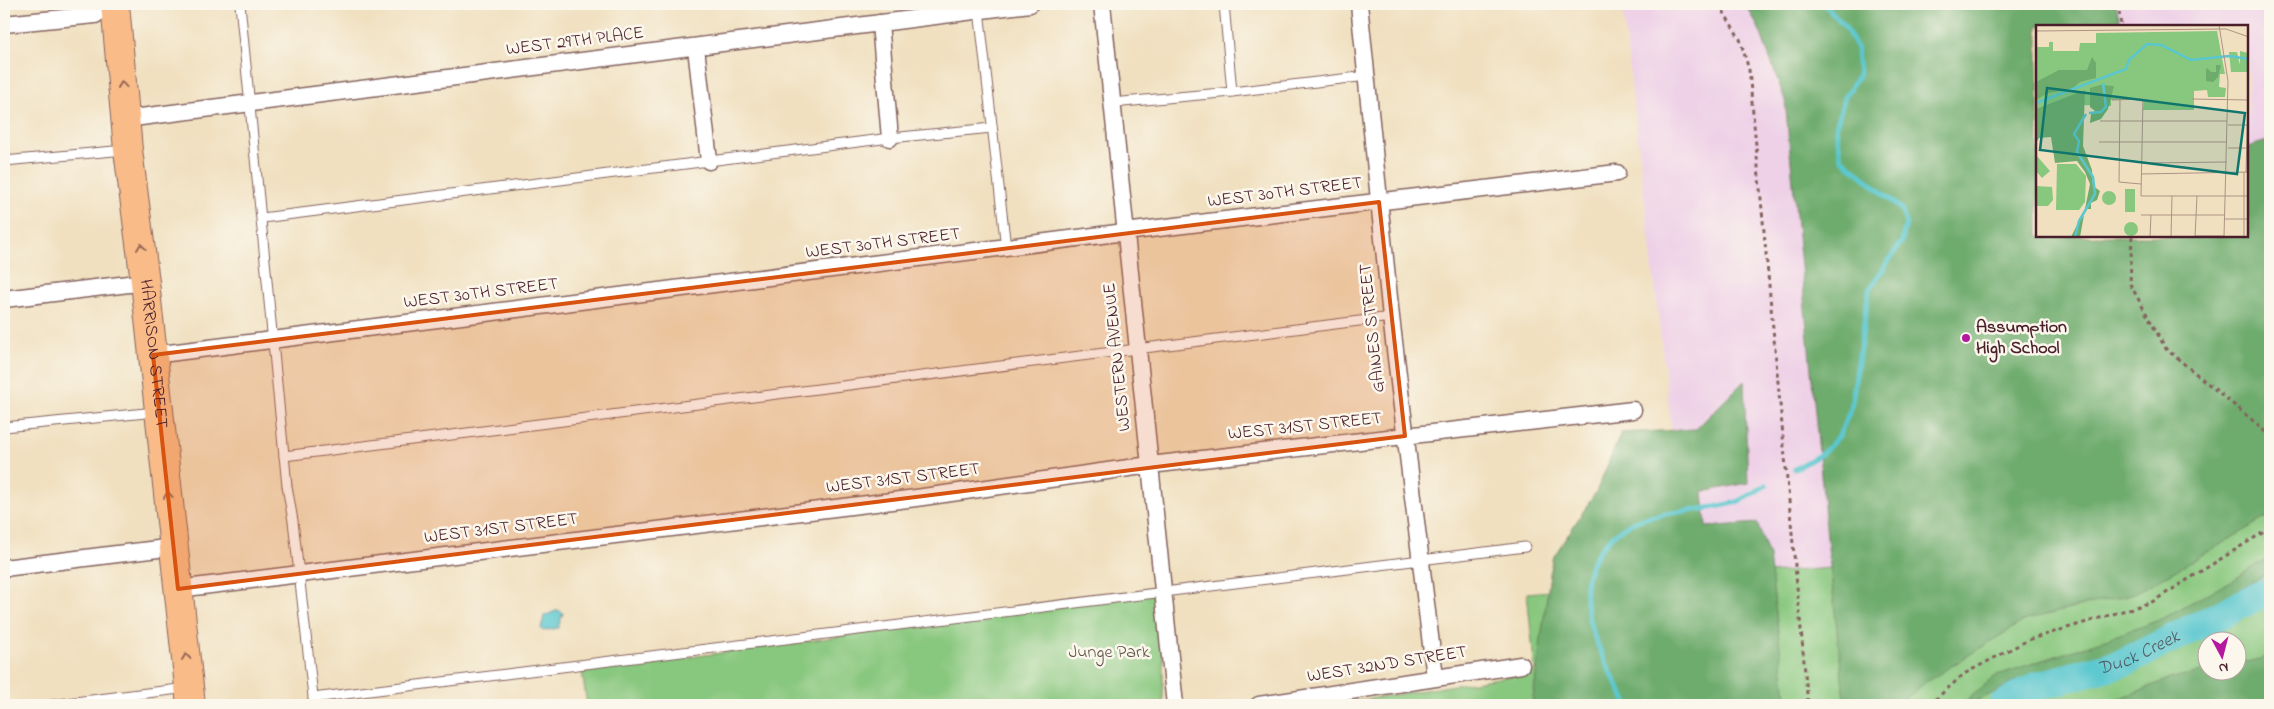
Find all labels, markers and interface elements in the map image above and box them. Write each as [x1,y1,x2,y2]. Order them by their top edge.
street label: WEST 29TH PLACE [505,21,646,63]
inset map [2036,25,2249,238]
one-way arrow [117,81,128,89]
street label: WEST 30TH STREET [1206,171,1364,215]
street label: WEST 30TH STREET [804,222,962,266]
one-way arrow [136,242,147,250]
street label: GAINES STREET [1353,262,1393,394]
street label: WEST 30TH STREET [402,272,560,316]
street label: HARRISON STREET [132,278,174,430]
street label: WESTERN AVENUE [1097,281,1139,433]
place label: Assumption High School [1976,315,2067,363]
marker: Assumption High School [1960,332,1972,344]
street label: WEST 31ST STREET [1227,406,1383,448]
street label: WEST 31ST STREET [825,457,981,501]
one-way arrow [163,491,174,499]
street label: WEST 31ST STREET [423,507,579,551]
water label: Duck Creek [2094,623,2185,682]
north arrow [2196,632,2246,682]
park label: Junge Park [1068,640,1150,667]
street label: WEST 32ND STREET [1305,640,1469,690]
one-way arrow [181,652,192,660]
text: N [2217,656,2229,678]

